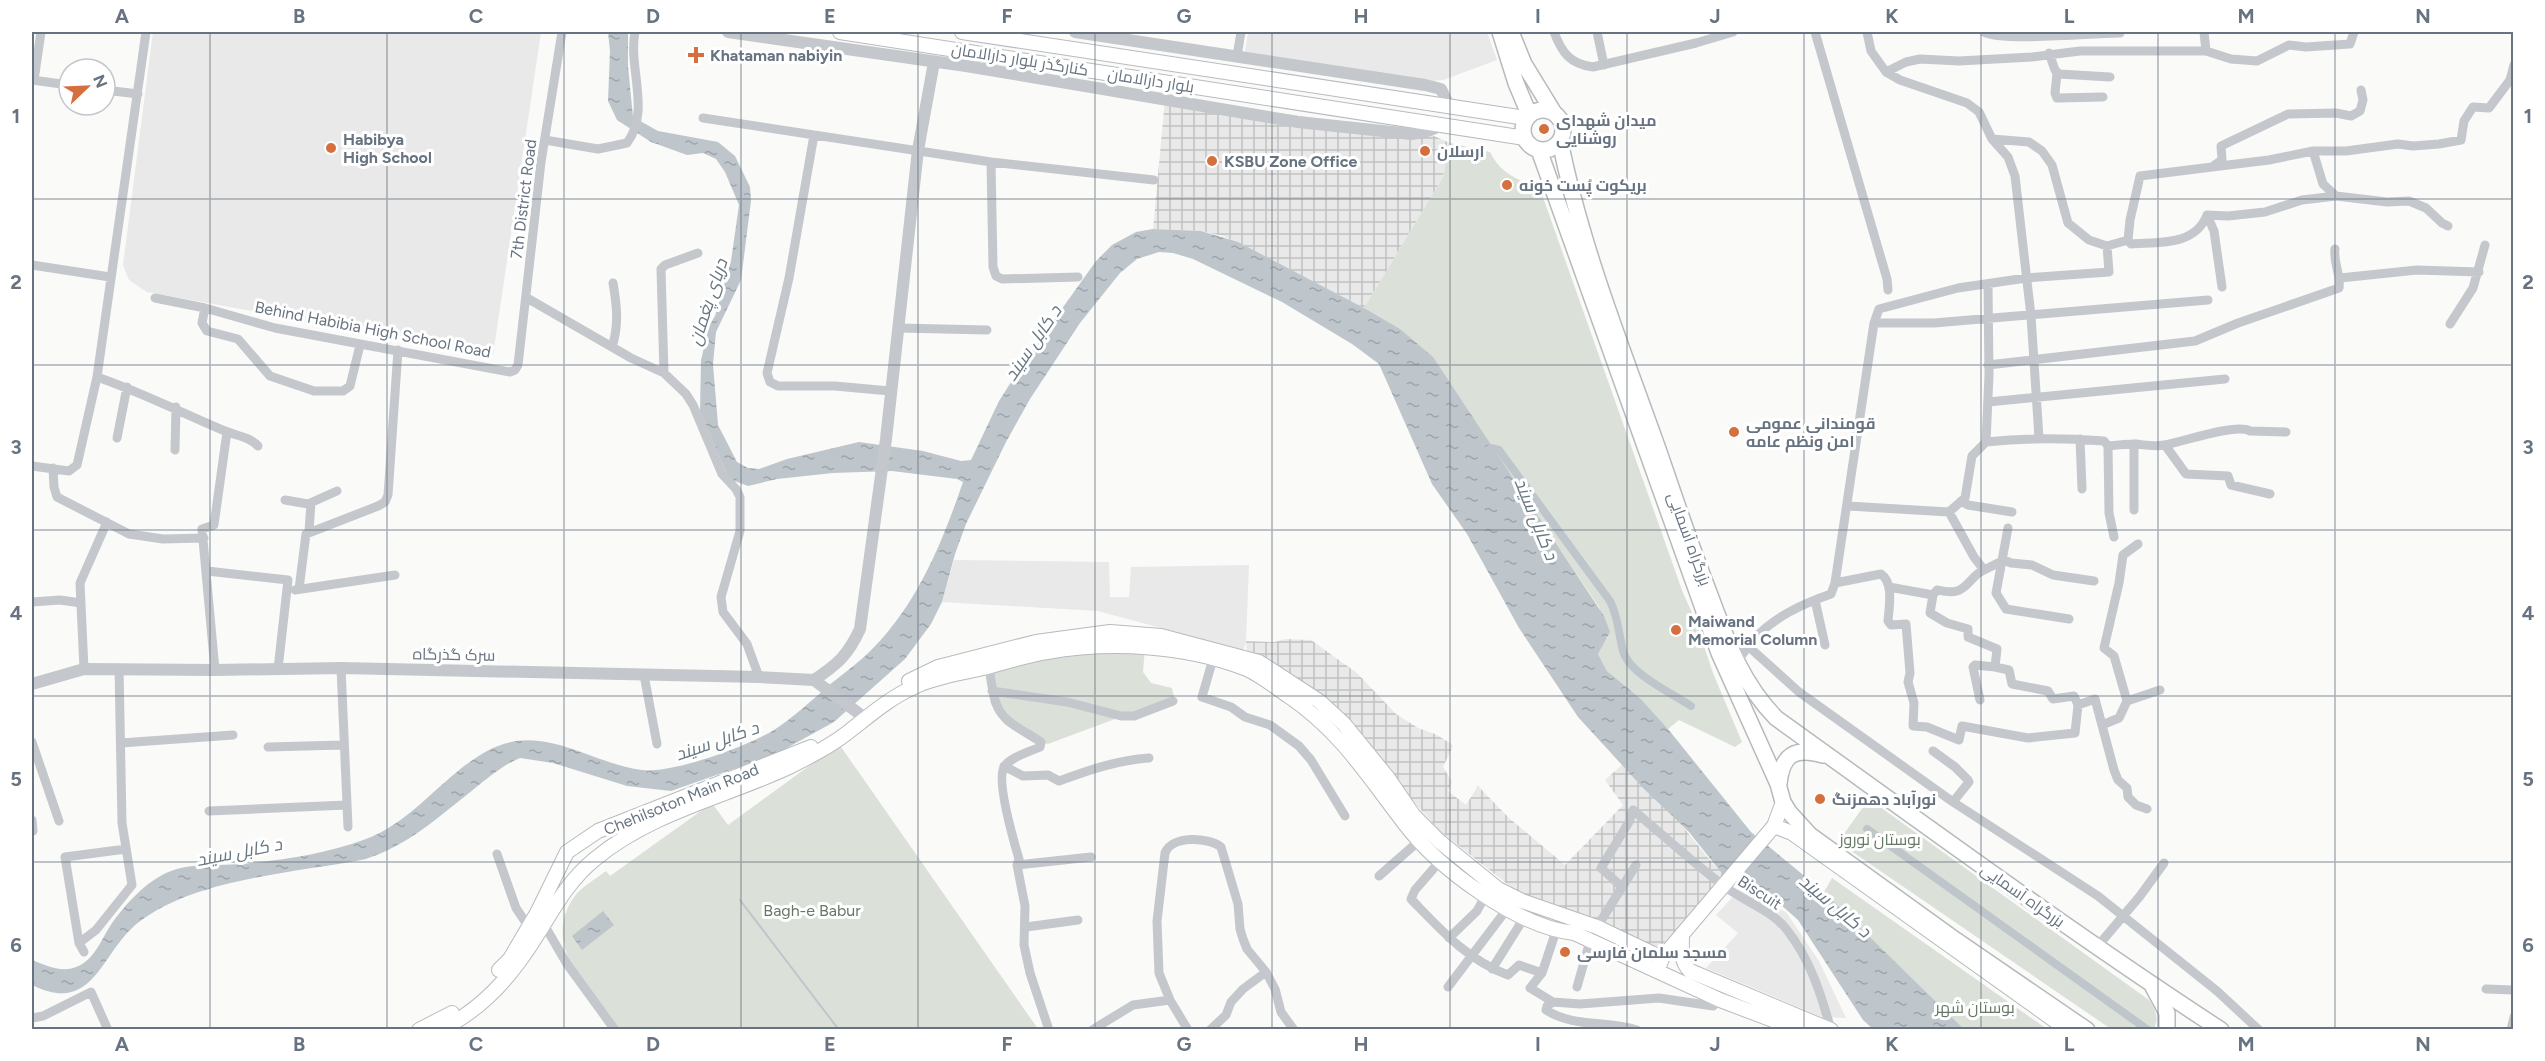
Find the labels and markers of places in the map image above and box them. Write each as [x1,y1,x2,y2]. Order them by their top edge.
marker: Khataman nabiyin [687,46,705,64]
place label: Khataman nabiyin [710,46,842,65]
place label: میدان شهدای روشنایی [1556,111,1657,148]
marker: میدان شهدای روشنایی [1537,122,1551,136]
place label: Habibya High School [343,130,432,167]
marker: Habibya High School [324,141,338,155]
place label: ارسلان [1437,142,1484,161]
marker: ارسلان [1418,144,1432,158]
place label: KSBU Zone Office [1224,152,1357,171]
marker: KSBU Zone Office [1205,154,1219,168]
place label: بریکوت پُست خونه [1519,176,1647,197]
marker: بریکوت پُست خونه [1500,178,1514,192]
place label: قومندانی عمومی امن ونظم عامه [1746,414,1875,453]
marker: قومندانی عمومی امن ونظم عامه [1727,425,1741,439]
place label: Maiwand Memorial Column [1688,612,1817,649]
marker: Maiwand Memorial Column [1669,623,1683,637]
place label: نورآباد دهمزنگ [1832,790,1936,809]
marker: نورآباد دهمزنگ [1813,792,1827,806]
place label: مسجد سلمان فارسی [1577,943,1727,962]
marker: مسجد سلمان فارسی [1558,945,1572,959]

